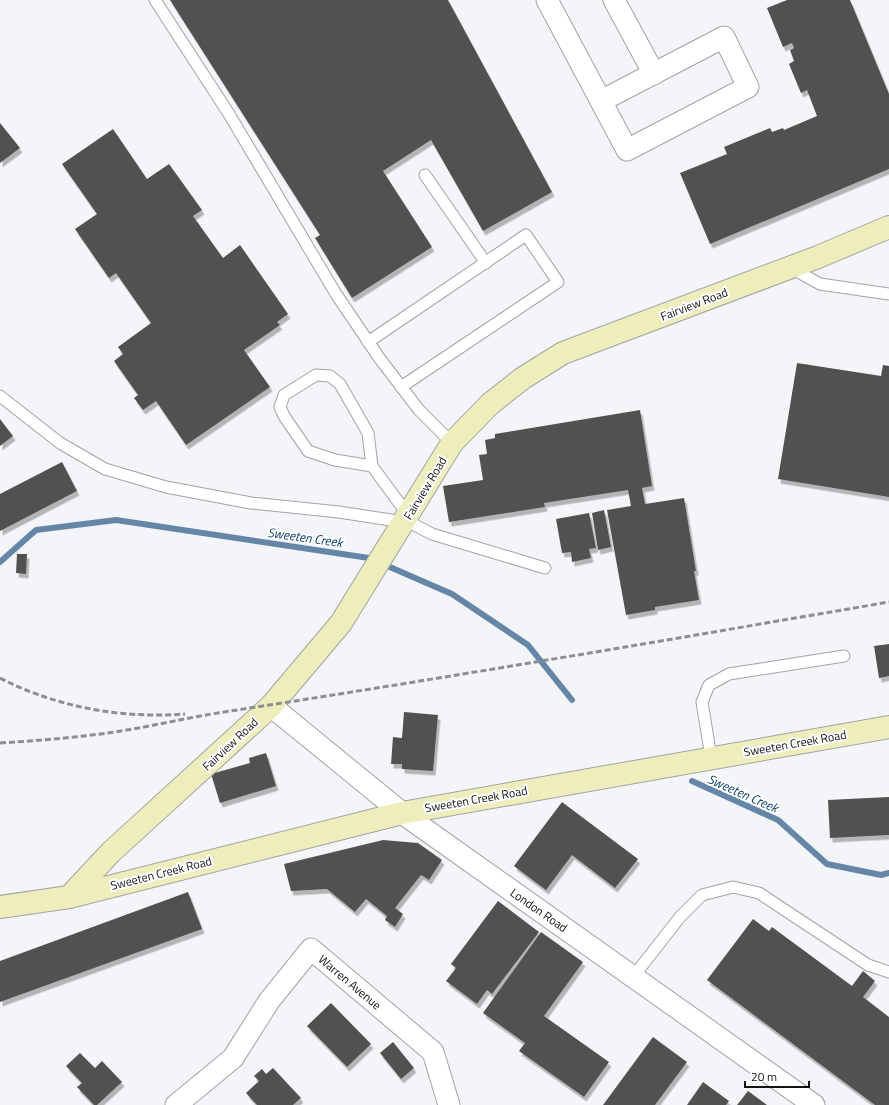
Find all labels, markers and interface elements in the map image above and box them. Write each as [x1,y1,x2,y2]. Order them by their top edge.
street label: Fairview Road [658,282,730,326]
street label: Fairview Road [399,453,451,523]
water label: Sweeten Creek [266,522,346,552]
street label: Fairview Road [198,713,262,775]
street label: Sweeten Creek Road [742,725,848,761]
water label: Sweeten Creek [704,768,784,818]
street label: Sweeten Creek Road [423,781,529,817]
street label: Sweeten Creek Road [108,851,214,895]
street label: London Road [506,883,572,937]
street label: Warren Avenue [314,950,386,1014]
scale bar [745,1063,809,1089]
text: 20 m [751,1067,777,1086]

